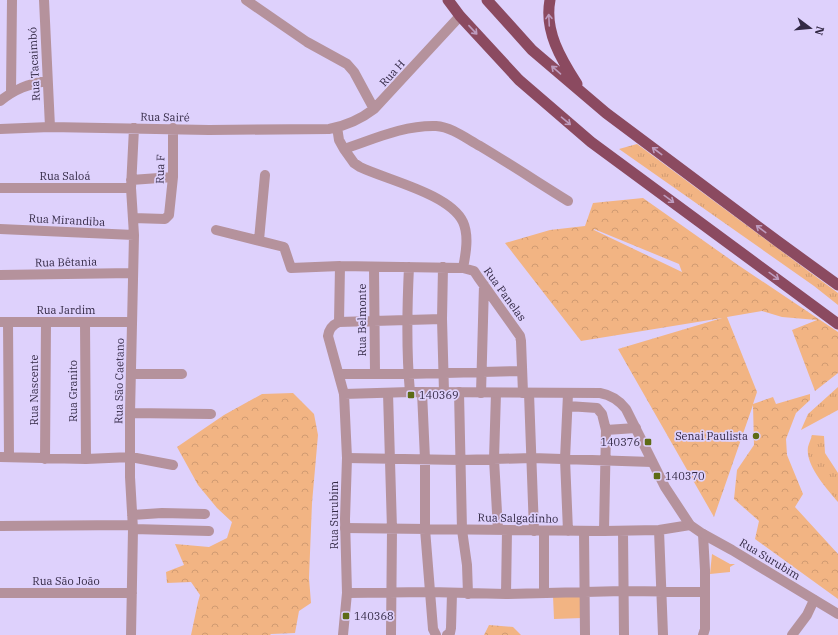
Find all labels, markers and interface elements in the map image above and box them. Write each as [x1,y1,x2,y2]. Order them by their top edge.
north arrow [790,8,830,48]
one-way arrow [546,14,553,27]
one-way arrow [468,25,478,35]
text: N [812,25,828,37]
street label: Rua Tacaimbó [25,27,43,101]
street label: Rua H [376,56,408,89]
one-way arrow [551,66,561,75]
street label: Rua Sairé [140,110,190,124]
one-way arrow [560,116,571,125]
one-way arrow [651,147,662,156]
street label: Rua F [152,154,168,184]
street label: Rua Saloá [40,169,90,183]
one-way arrow [663,195,674,204]
street label: Rua Mirandiba [28,211,106,229]
one-way arrow [756,225,767,233]
street label: Rua Bêtania [35,254,97,270]
street label: Rua Panelas [481,264,529,324]
one-way arrow [768,272,779,281]
street label: Rua Belmonte [355,284,369,356]
street label: Rua Jardim [36,303,96,317]
street label: Rua São Caetano [111,338,127,424]
street label: Rua Nascente [27,354,41,425]
street label: Rua Granito [66,360,80,422]
place label: 140369 [419,388,459,402]
marker: 140369 [406,390,416,400]
place label: Senai Paulista [675,429,748,443]
marker: Senai Paulista [751,431,761,441]
place label: 140376 [600,435,640,449]
marker: 140376 [643,437,653,447]
place label: 140370 [665,469,705,483]
marker: 140370 [652,471,662,481]
street label: Rua Surubim [327,480,341,549]
street label: Rua Salgadinho [478,510,558,526]
street label: Rua Surubim [737,535,803,583]
street label: Rua São João [32,574,100,588]
place label: 140368 [354,609,394,623]
marker: 140368 [341,611,351,621]

